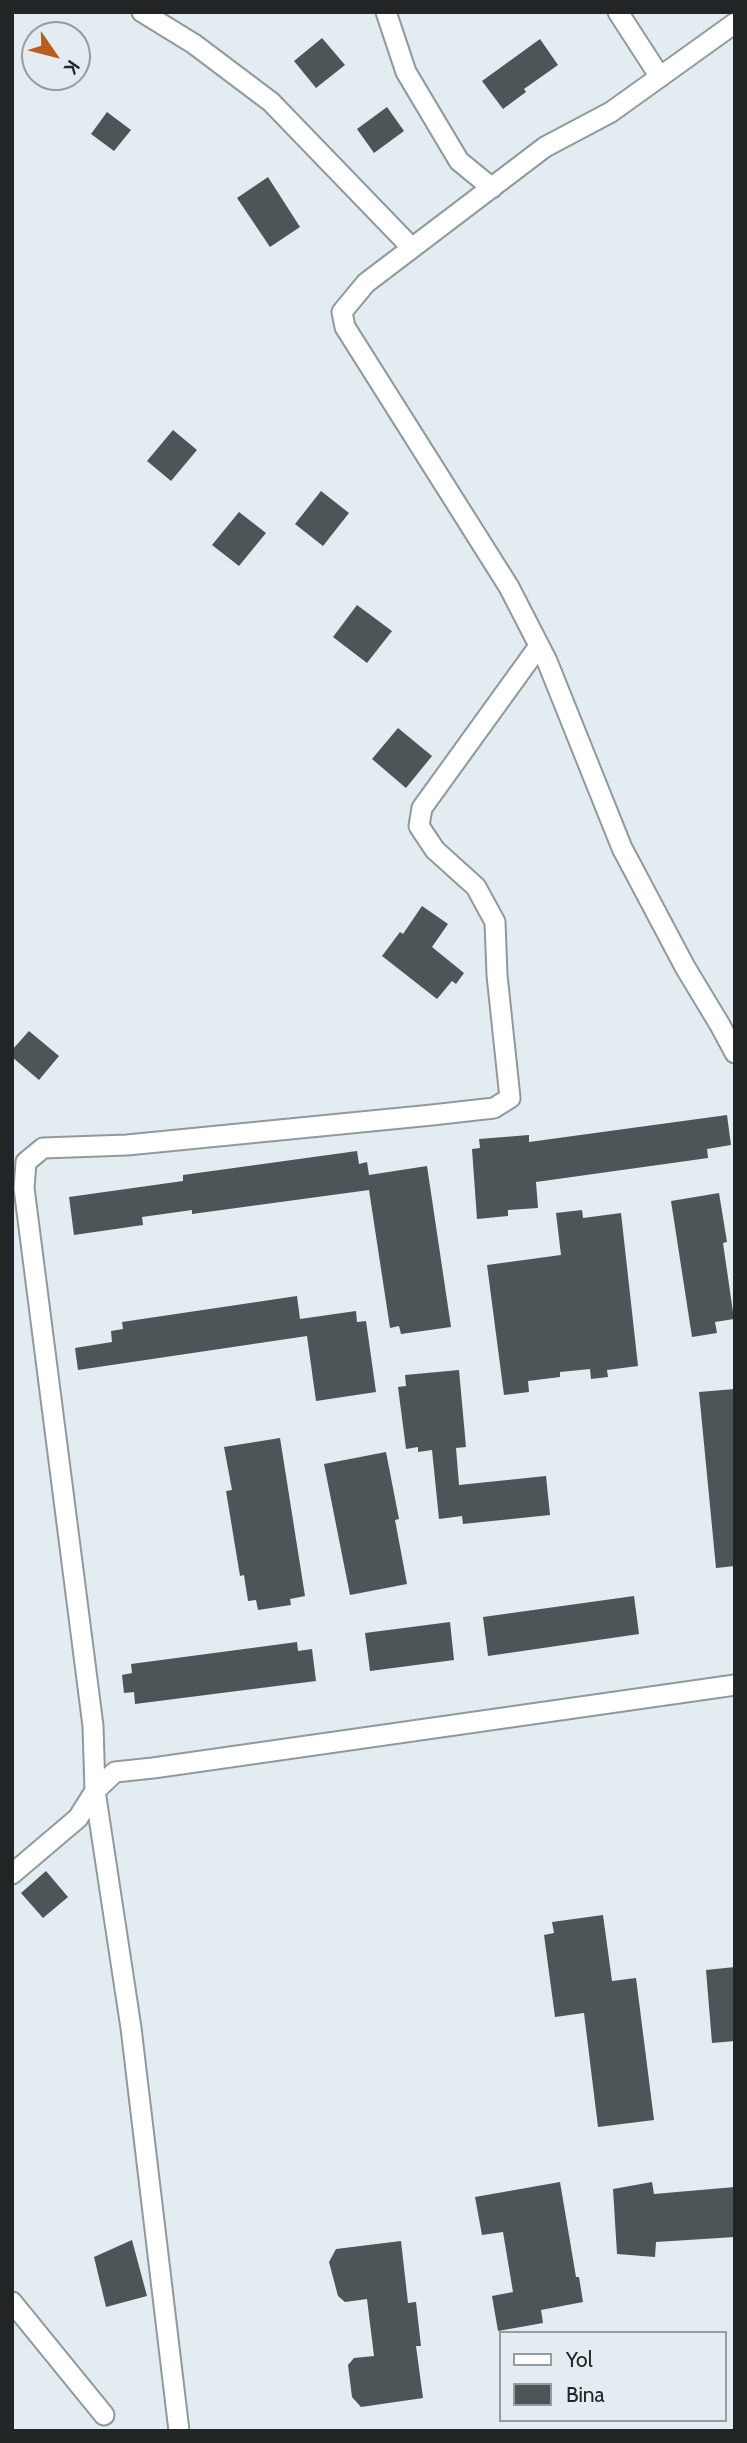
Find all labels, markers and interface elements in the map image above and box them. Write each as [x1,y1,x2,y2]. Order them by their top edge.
north arrow [21,21,91,91]
text: K [59,56,85,79]
legend [498,2331,726,2422]
text: Yol [566,2347,593,2372]
text: Bina [566,2382,605,2407]

